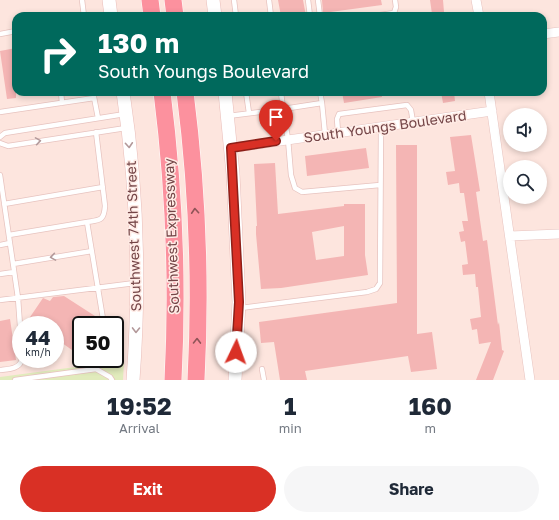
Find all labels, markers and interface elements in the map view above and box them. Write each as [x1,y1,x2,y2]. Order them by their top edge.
text: 130 m [98,26,179,59]
icon: right [32,28,84,80]
text: South Youngs Boulevard [98,60,309,82]
pin [259,100,293,141]
icon: arrive [265,106,287,128]
street label: South Youngs Boulevard [303,106,467,146]
map controls [503,108,547,204]
button: sound [503,108,547,152]
one-way arrow [35,137,41,146]
one-way arrow [124,142,133,148]
street label: Southwest Expressway [160,158,182,314]
street label: Southwest 74th Street [122,160,144,312]
button: search [503,160,547,204]
one-way arrow [191,208,200,214]
one-way arrow [50,253,57,261]
speed limit sign: 50 [72,316,124,368]
text: 44 [25,325,50,349]
one-way arrow [132,327,140,333]
position arrow [215,331,257,373]
one-way arrow [193,338,202,344]
text: km/h [25,346,51,358]
text: 19:52 [107,391,172,420]
text: 1 [284,391,296,420]
text: 160 [409,391,452,420]
text: Arrival [119,420,160,436]
text: min [279,420,302,436]
text: m [425,420,436,436]
button: Exit [20,466,276,512]
button: Share [284,466,539,512]

